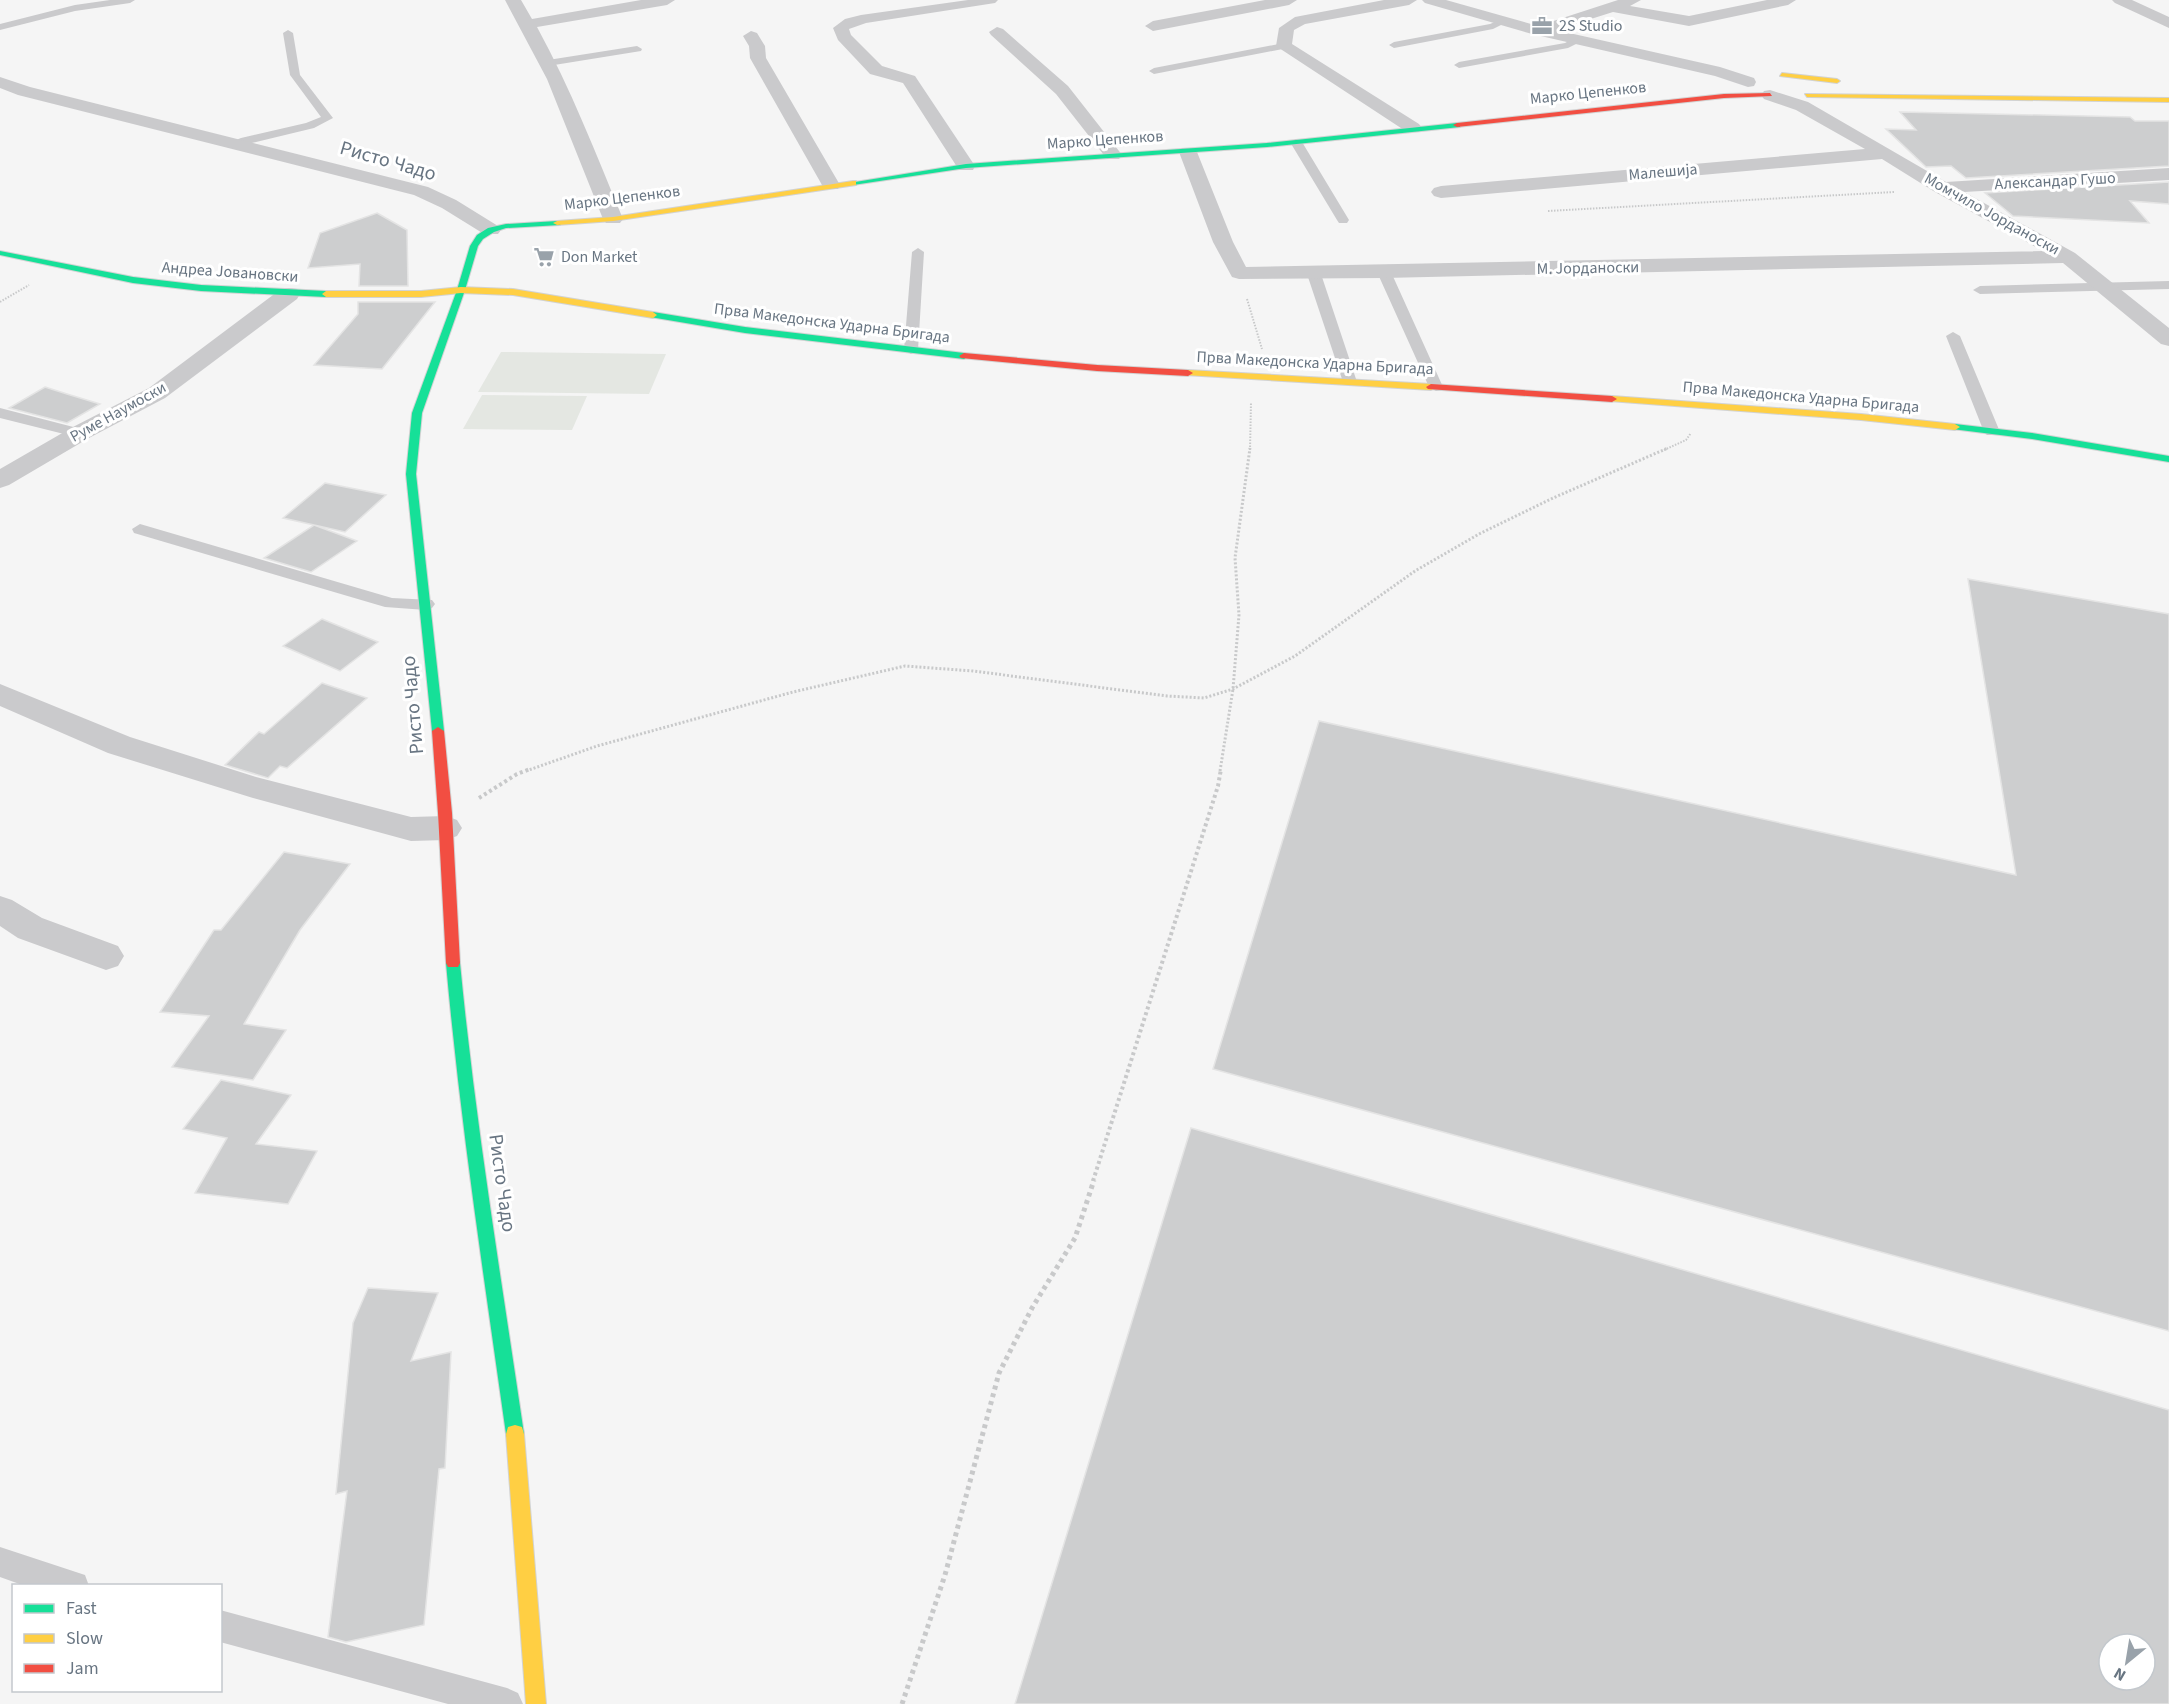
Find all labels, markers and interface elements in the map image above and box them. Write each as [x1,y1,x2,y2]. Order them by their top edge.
office icon: 2S Studio [1530,14,1554,38]
place label: 2S Studio [1559,15,1622,37]
street label: Марко Цепенков [1529,76,1647,110]
street label: Марко Цепенков [1046,125,1164,155]
street label: Ристо Чадо [337,134,439,188]
street label: Малешија [1628,158,1698,186]
street label: Александар Гушо [1994,167,2116,195]
street label: Момчило Јорданоски [1920,168,2064,260]
street label: Марко Цепенков [563,180,681,216]
supermarket icon: Don Market [532,245,556,269]
place label: Don Market [561,246,638,268]
street label: Андреа Јовановски [161,256,299,288]
street label: М. Јорданоски [1537,256,1639,280]
street label: Прва Македонска Ударна Бригада [713,298,951,348]
street label: Прва Македонска Ударна Бригада [1196,346,1434,380]
street label: Руме Наумоски [66,376,170,448]
street label: Прва Македонска Ударна Бригада [1682,376,1920,418]
street label: Ристо Чадо [395,655,431,755]
street label: Ристо Чадо [481,1132,523,1234]
legend [12,1584,222,1692]
text: Fast [66,1596,97,1621]
text: Slow [66,1626,103,1651]
north arrow [2097,1632,2157,1692]
text: Jam [66,1656,99,1681]
text: N [2110,1662,2130,1686]

